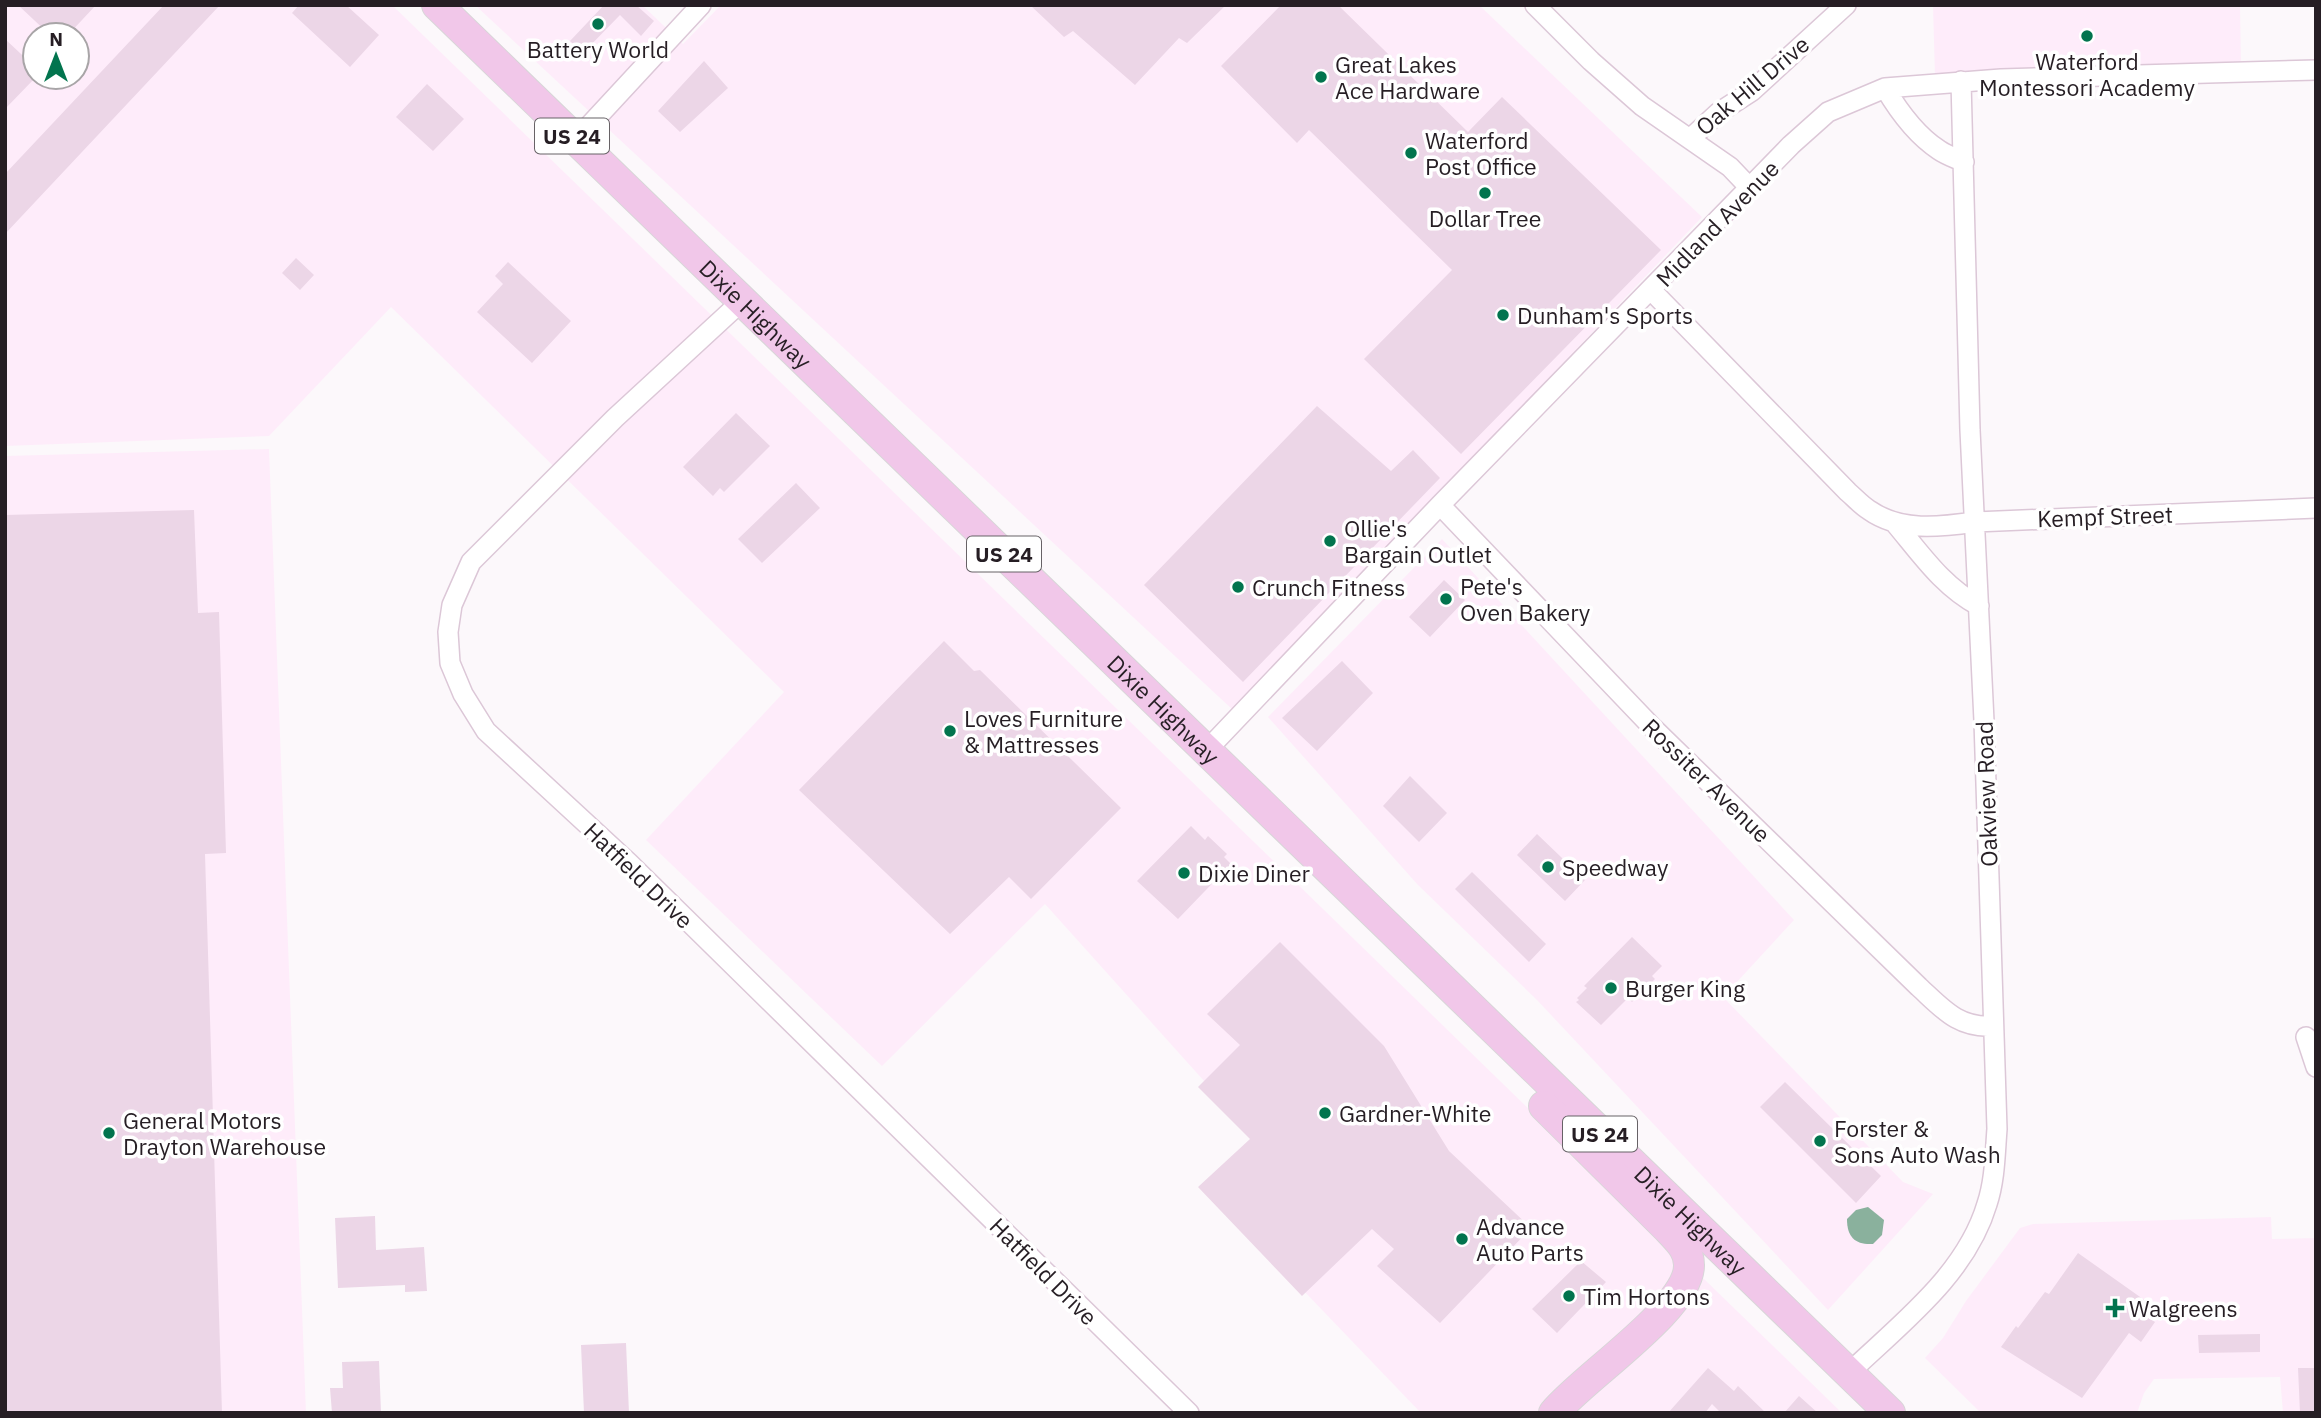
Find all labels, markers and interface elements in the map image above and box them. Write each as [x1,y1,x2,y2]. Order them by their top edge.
marker: Battery World [590,16,606,32]
north arrow [21,21,91,91]
text: N [49,27,63,51]
marker: Waterford Montessori Academy [2079,28,2095,44]
street label: Oak Hill Drive [1689,29,1815,141]
place label: Battery World [527,34,669,64]
place label: Waterford Montessori Academy [1979,46,2195,102]
place label: Great Lakes Ace Hardware [1335,49,1480,105]
marker: Great Lakes Ace Hardware [1313,69,1329,85]
road number: US 24 [535,118,609,154]
place label: Waterford Post Office [1425,125,1537,181]
marker: Waterford Post Office [1403,145,1419,161]
street label: Midland Avenue [1649,153,1785,293]
marker: Dollar Tree [1477,185,1493,201]
place label: Dollar Tree [1429,203,1541,233]
street label: Dixie Highway [693,253,819,376]
place label: Dunham's Sports [1517,300,1693,330]
marker: Dunham's Sports [1495,307,1511,323]
street label: Kempf Street [2037,499,2173,533]
place label: Ollie's Bargain Outlet [1344,513,1492,569]
marker: Ollie's Bargain Outlet [1322,533,1338,549]
road number: US 24 [967,536,1041,572]
place label: Pete's Oven Bakery [1460,571,1591,627]
place label: Crunch Fitness [1252,572,1406,602]
marker: Crunch Fitness [1230,579,1246,595]
marker: Pete's Oven Bakery [1438,591,1454,607]
street label: Dixie Highway [1101,648,1227,771]
place label: Loves Furniture & Mattresses [964,703,1123,759]
street label: Rossiter Avenue [1637,711,1777,849]
street label: Oakview Road [1968,721,2004,867]
marker: Loves Furniture & Mattresses [942,723,958,739]
street label: Hatfield Drive [578,815,700,935]
place label: Speedway [1562,852,1669,882]
place label: Dixie Diner [1198,858,1311,888]
marker: Speedway [1540,859,1556,875]
marker: Dixie Diner [1176,865,1192,881]
place label: Burger King [1625,973,1745,1003]
marker: Burger King [1603,980,1619,996]
place label: Gardner-White [1339,1098,1491,1128]
place label: General Motors Drayton Warehouse [123,1105,326,1161]
marker: Gardner-White [1317,1105,1333,1121]
place label: Forster & Sons Auto Wash [1834,1113,2001,1169]
road number: US 24 [1563,1116,1637,1152]
marker: General Motors Drayton Warehouse [101,1125,117,1141]
marker: Forster & Sons Auto Wash [1812,1133,1828,1149]
street label: Dixie Highway [1628,1159,1754,1282]
street label: Hatfield Drive [984,1211,1104,1331]
place label: Advance Auto Parts [1476,1211,1584,1267]
marker: Advance Auto Parts [1454,1231,1470,1247]
place label: Tim Hortons [1583,1281,1710,1311]
marker: Tim Hortons [1561,1288,1577,1304]
place label: Walgreens [2129,1293,2238,1323]
marker: Walgreens [2107,1300,2123,1316]

